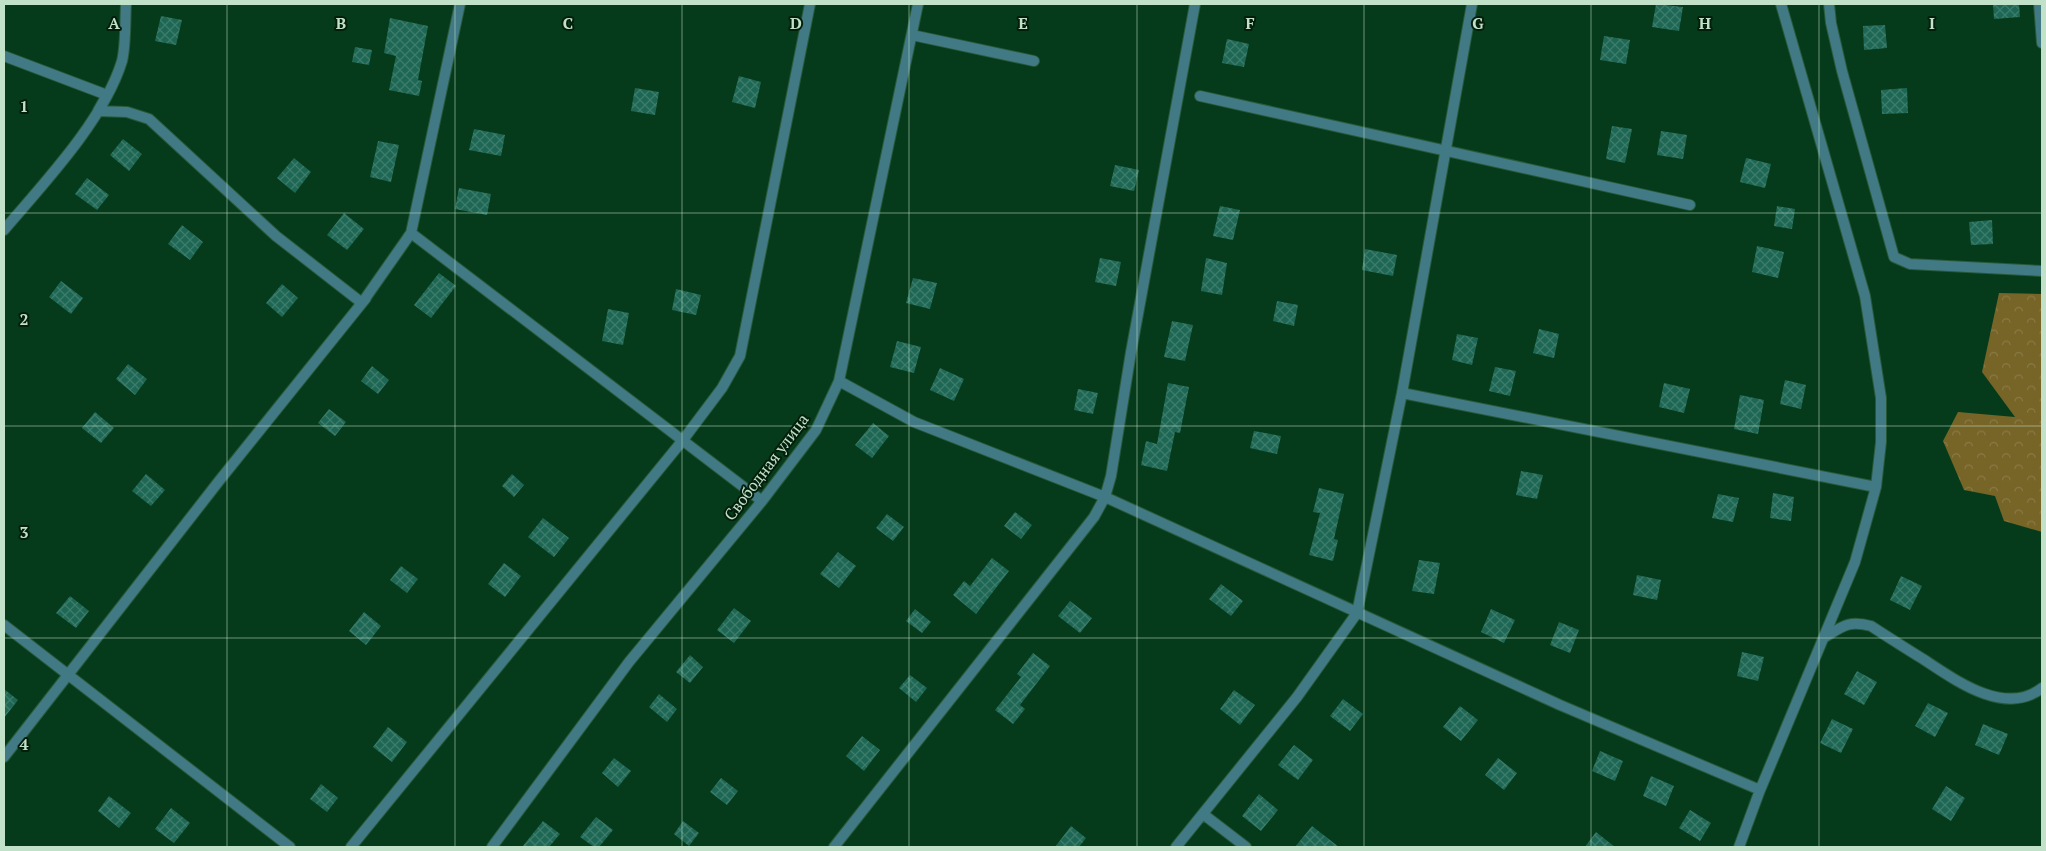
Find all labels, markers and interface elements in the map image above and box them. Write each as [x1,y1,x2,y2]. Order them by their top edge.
text: A [108,12,120,34]
text: B [336,12,346,34]
text: C [563,12,573,34]
text: D [790,12,802,34]
text: E [1018,12,1028,34]
text: F [1245,12,1255,34]
text: G [1472,12,1484,34]
text: H [1699,12,1711,34]
text: I [1929,12,1935,34]
text: 1 [19,95,29,117]
text: 2 [19,308,29,330]
street label: Свободная улица [719,409,813,525]
text: 3 [19,521,29,543]
text: 4 [19,733,29,755]

